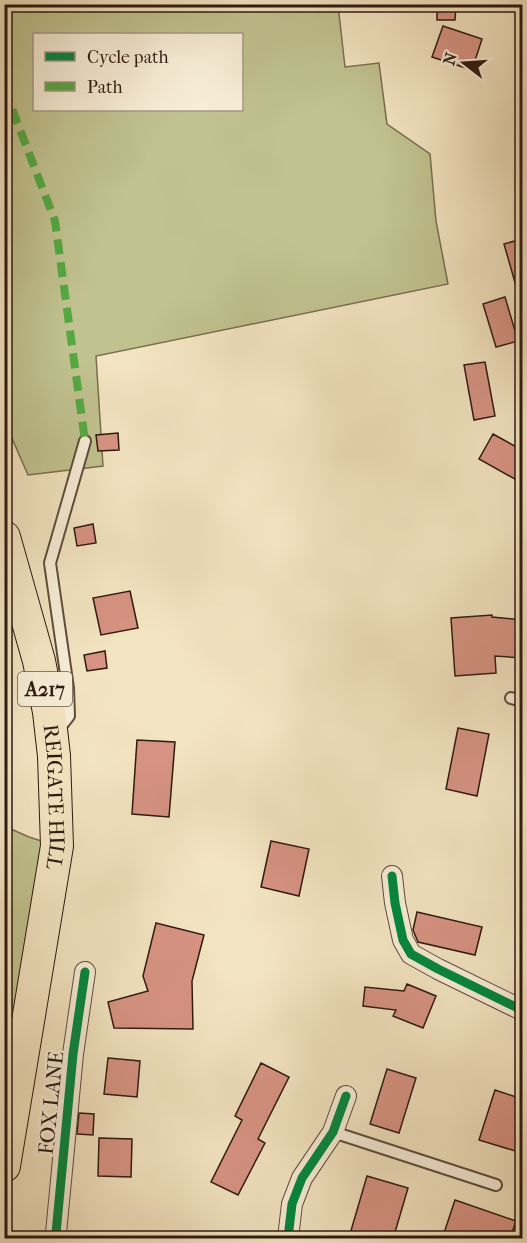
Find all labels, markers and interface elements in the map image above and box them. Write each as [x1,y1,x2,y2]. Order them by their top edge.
legend [33,33,243,111]
north arrow [434,33,494,93]
text: Cycle path [87,47,168,68]
text: N [439,49,461,67]
text: Path [87,77,123,98]
road number: A217 [18,672,72,706]
street label: REIGATE HILL [38,723,69,872]
street label: FOX LANE [34,1050,68,1156]

